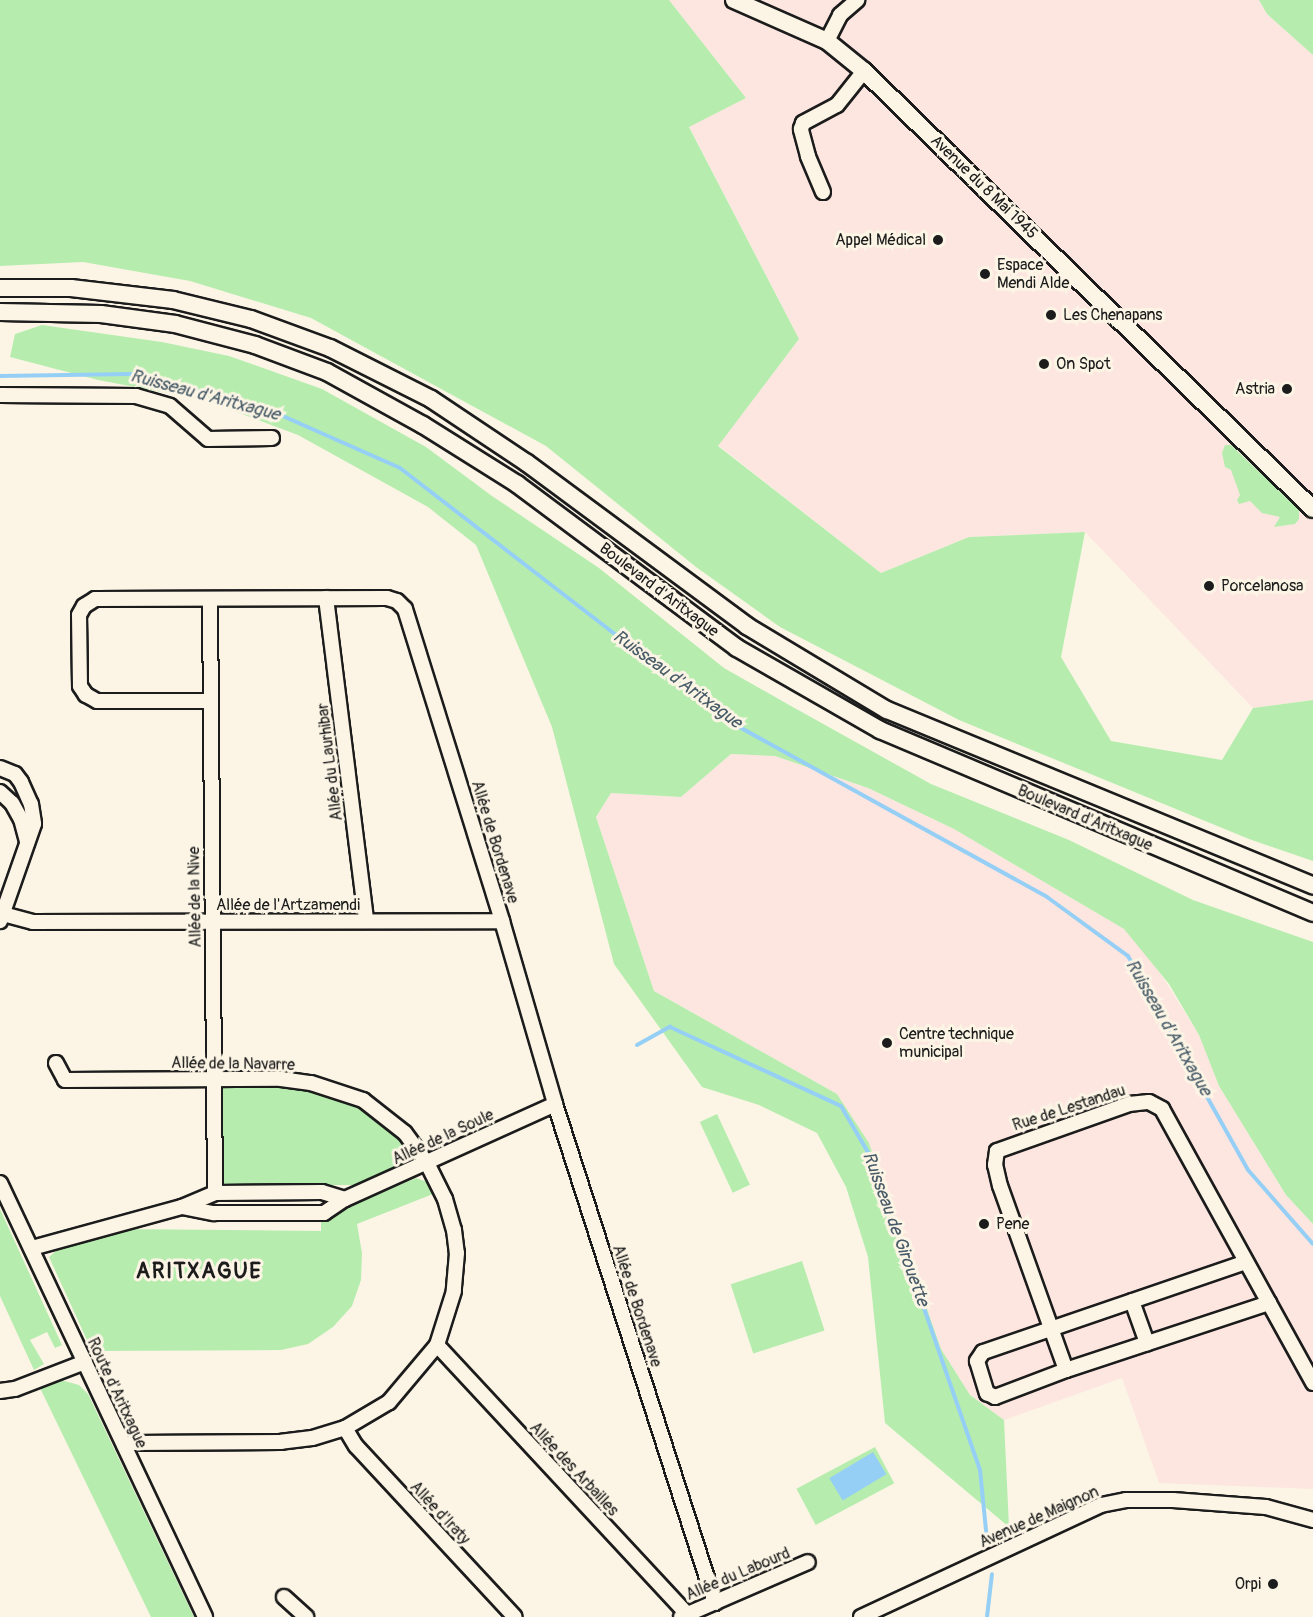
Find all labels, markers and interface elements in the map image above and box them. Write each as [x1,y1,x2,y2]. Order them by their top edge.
street label: Avenue du 8 Mai 1945 [927,131,1041,243]
place label: Appel Médical [835,230,926,250]
marker: Appel Médical [931,233,945,247]
place label: Espace Mendi Alde [997,255,1069,293]
marker: Espace Mendi Alde [978,267,992,281]
place label: Les Chenapans [1063,305,1162,325]
marker: Les Chenapans [1044,308,1058,322]
place label: On Spot [1056,354,1111,374]
marker: On Spot [1037,357,1051,371]
water label: Ruisseau d'Aritxague [128,366,282,426]
place label: Astria [1235,379,1275,399]
marker: Astria [1280,382,1294,396]
street label: Boulevard d'Aritxague [595,539,723,641]
place label: Porcelanosa [1221,576,1303,596]
marker: Porcelanosa [1202,579,1216,593]
water label: Ruisseau d'Aritxague [608,626,746,734]
street label: Allée du Laurhibar [313,702,347,822]
street label: Allée de Bordenave [467,778,523,906]
street label: Boulevard d'Aritxague [1015,781,1155,855]
street label: Allée de la Nive [185,846,205,948]
street label: Allée de l'Artzamendi [216,895,360,915]
water label: Ruisseau d'Aritxague [1120,956,1216,1100]
place label: Centre technique municipal [899,1024,1014,1062]
marker: Centre technique municipal [880,1036,894,1050]
street label: Allée de la Navarre [171,1053,295,1075]
street label: Rue de Lestandau [1010,1081,1128,1135]
street label: Allée de la Soule [389,1105,497,1169]
water label: Ruisseau de Girouette [857,1149,933,1309]
place label: Pene [996,1214,1029,1234]
marker: Pene [977,1217,991,1231]
street label: Allée de Bordenave [608,1242,666,1370]
district label: ARITXAGUE [136,1259,262,1285]
street label: Route d'Aritxague [83,1335,151,1451]
street label: Allée des Arbailles [526,1418,622,1520]
street label: Allée d'Iraty [406,1477,474,1549]
street label: Avenue de Maignon [976,1482,1102,1552]
street label: Allée du Labourd [683,1543,793,1605]
place label: Orpi [1235,1574,1261,1594]
marker: Orpi [1266,1577,1280,1591]

